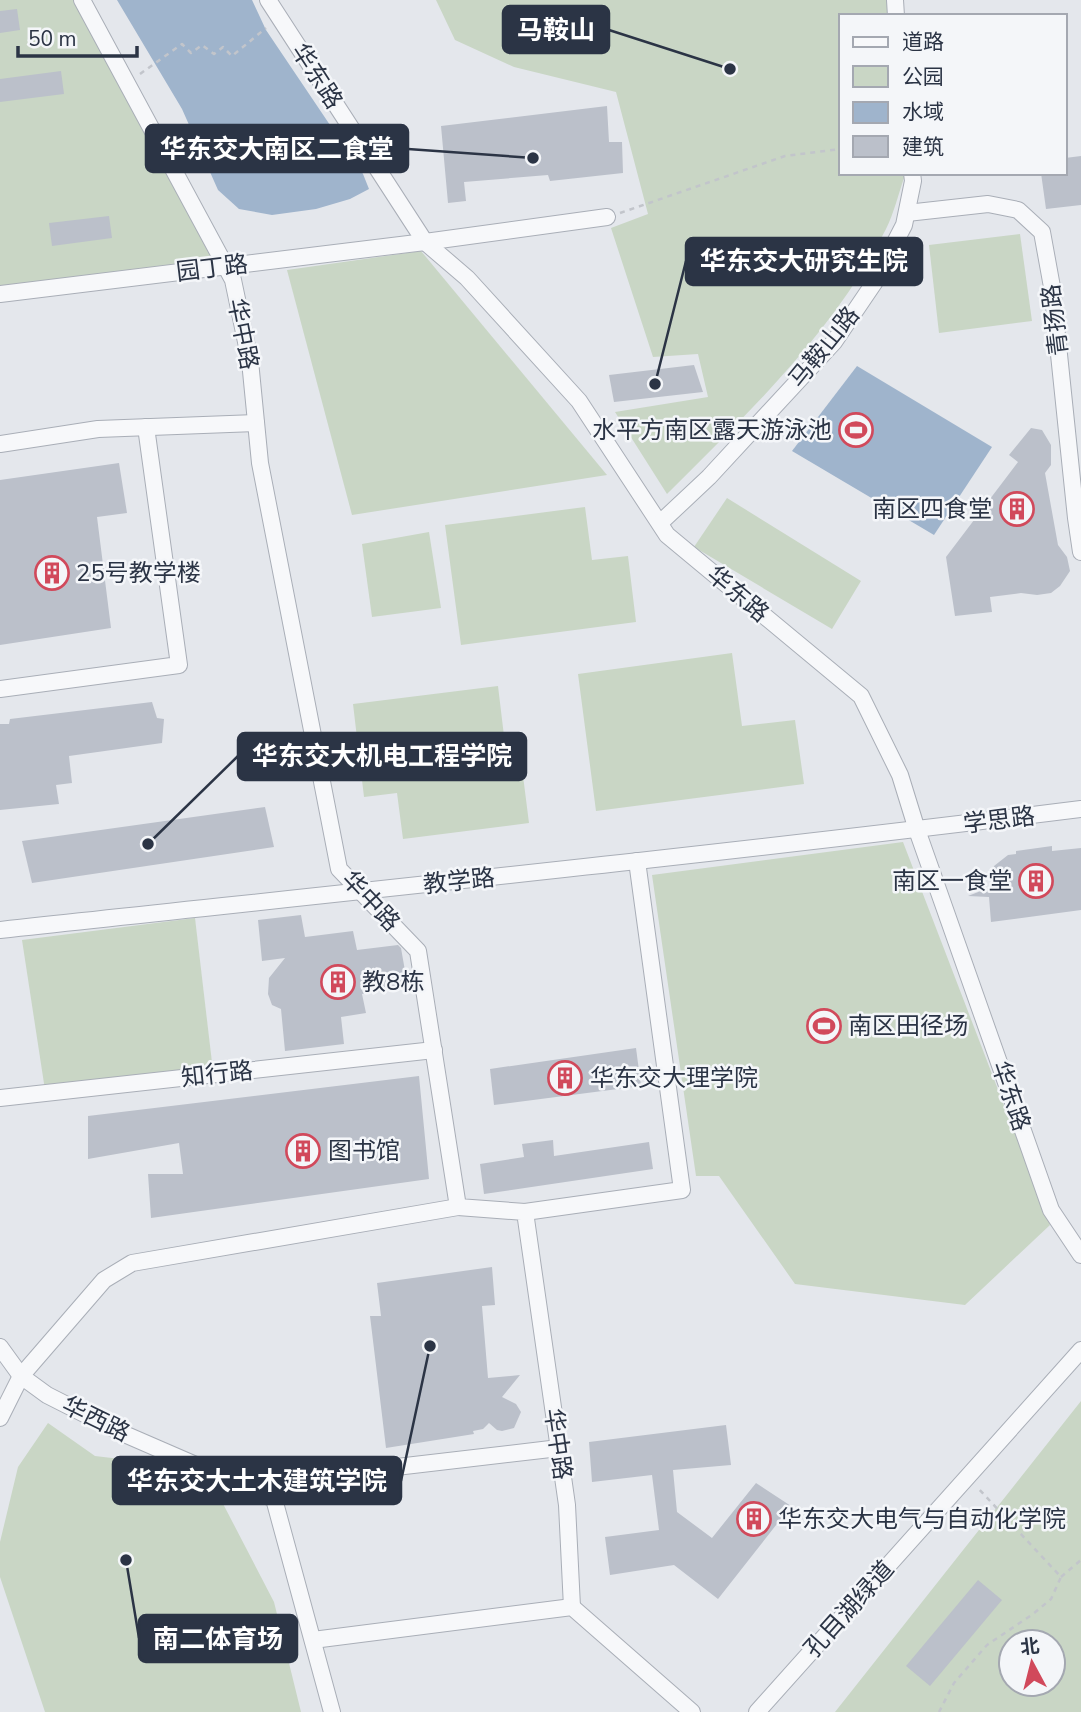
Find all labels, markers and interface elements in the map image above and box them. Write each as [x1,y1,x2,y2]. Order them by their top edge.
callout: 马鞍山 [503,6,609,53]
text: 马鞍山 [517,13,595,48]
scale bar [18,14,136,58]
legend [839,14,1067,175]
text: 50 m [28,25,77,53]
text: 道路 [902,28,944,56]
street label: 华东路 [284,37,350,115]
text: 公园 [902,63,944,91]
text: 水域 [902,98,944,126]
callout: 华东交大南区二食堂 [146,125,408,172]
text: 华东交大南区二食堂 [160,132,394,167]
text: 建筑 [902,133,944,161]
callout: 华东交大研究生院 [686,238,922,285]
text: 华东交大研究生院 [700,244,908,279]
street label: 园丁路 [174,248,250,288]
street label: 青扬路 [1035,282,1075,358]
street label: 华中路 [220,296,266,372]
street label: 马鞍山路 [781,300,867,394]
sports icon: 水平方南区露天游泳池 [837,411,875,449]
place label: 水平方南区露天游泳池 [592,414,832,446]
building icon: 南区四食堂 [998,490,1036,528]
place label: 南区四食堂 [872,493,992,525]
building icon: 25号教学楼 [33,554,71,592]
place label: 25号教学楼 [76,557,201,589]
street label: 华东路 [700,559,776,629]
callout: 华东交大机电工程学院 [238,733,526,780]
text: 华东交大机电工程学院 [252,739,512,774]
street label: 学思路 [961,800,1037,840]
street label: 教学路 [422,861,496,901]
building icon: 南区一食堂 [1017,862,1055,900]
street label: 华中路 [335,864,407,938]
place label: 南区一食堂 [892,865,1012,897]
building icon: 教8栋 [319,963,357,1001]
place label: 教8栋 [362,966,424,998]
sports icon: 南区田径场 [805,1007,843,1045]
place label: 南区田径场 [848,1010,968,1042]
street label: 知行路 [180,1054,254,1094]
street label: 华东路 [984,1057,1038,1135]
building icon: 华东交大理学院 [546,1059,584,1097]
place label: 华东交大理学院 [590,1062,758,1094]
building icon: 图书馆 [284,1132,322,1170]
place label: 图书馆 [328,1135,400,1167]
street label: 华西路 [57,1389,135,1449]
street label: 华中路 [537,1406,579,1482]
callout: 华东交大土木建筑学院 [113,1457,401,1504]
text: 华东交大土木建筑学院 [127,1464,387,1499]
building icon: 华东交大电气与自动化学院 [735,1500,773,1538]
place label: 华东交大电气与自动化学院 [778,1503,1066,1535]
street label: 孔目湖绿道 [797,1554,901,1664]
callout: 南二体育场 [139,1615,297,1662]
text: 南二体育场 [153,1622,283,1657]
north arrow [997,1628,1067,1698]
text: 北 [1019,1633,1041,1661]

